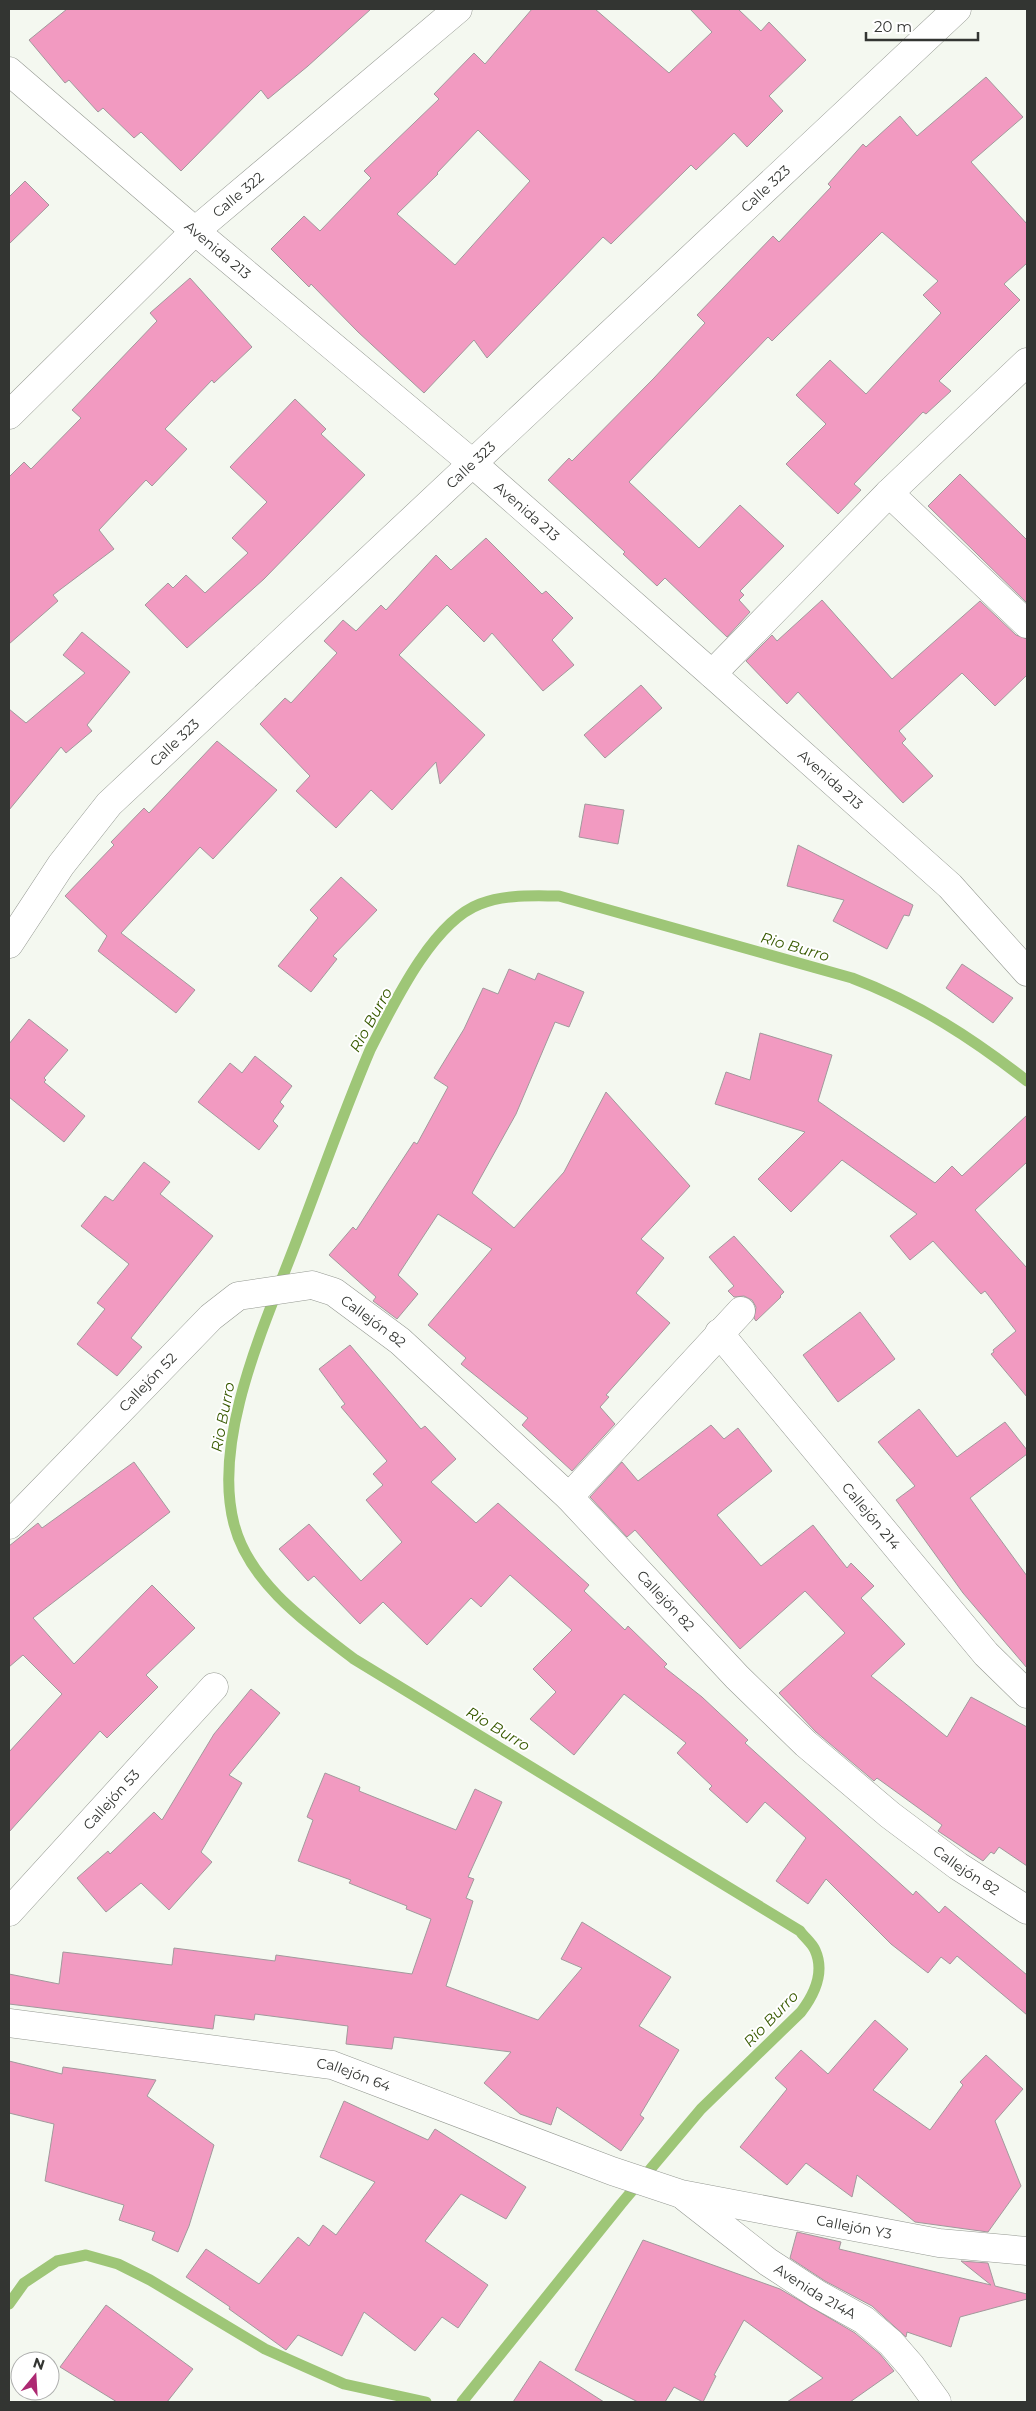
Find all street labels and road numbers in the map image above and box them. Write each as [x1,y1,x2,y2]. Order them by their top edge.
street label: Calle 323 [737,161,794,216]
street label: Calle 322 [209,168,267,221]
street label: Avenida 213 [181,217,255,283]
street label: Calle 323 [442,437,499,492]
street label: Avenida 213 [491,478,564,545]
street label: Calle 323 [146,715,203,770]
street label: Avenida 213 [794,746,867,813]
street label: Callejón 82 [337,1291,410,1351]
street label: Callejón 52 [115,1349,180,1416]
street label: Callejón 214 [838,1479,905,1554]
street label: Callejón 82 [633,1566,698,1635]
street label: Callejón 53 [79,1766,144,1834]
street label: Callejón 82 [929,1841,1003,1899]
street label: Callejón 64 [315,2054,394,2096]
street label: Callejón Y3 [815,2211,893,2243]
street label: Avenida 214A [771,2260,860,2323]

